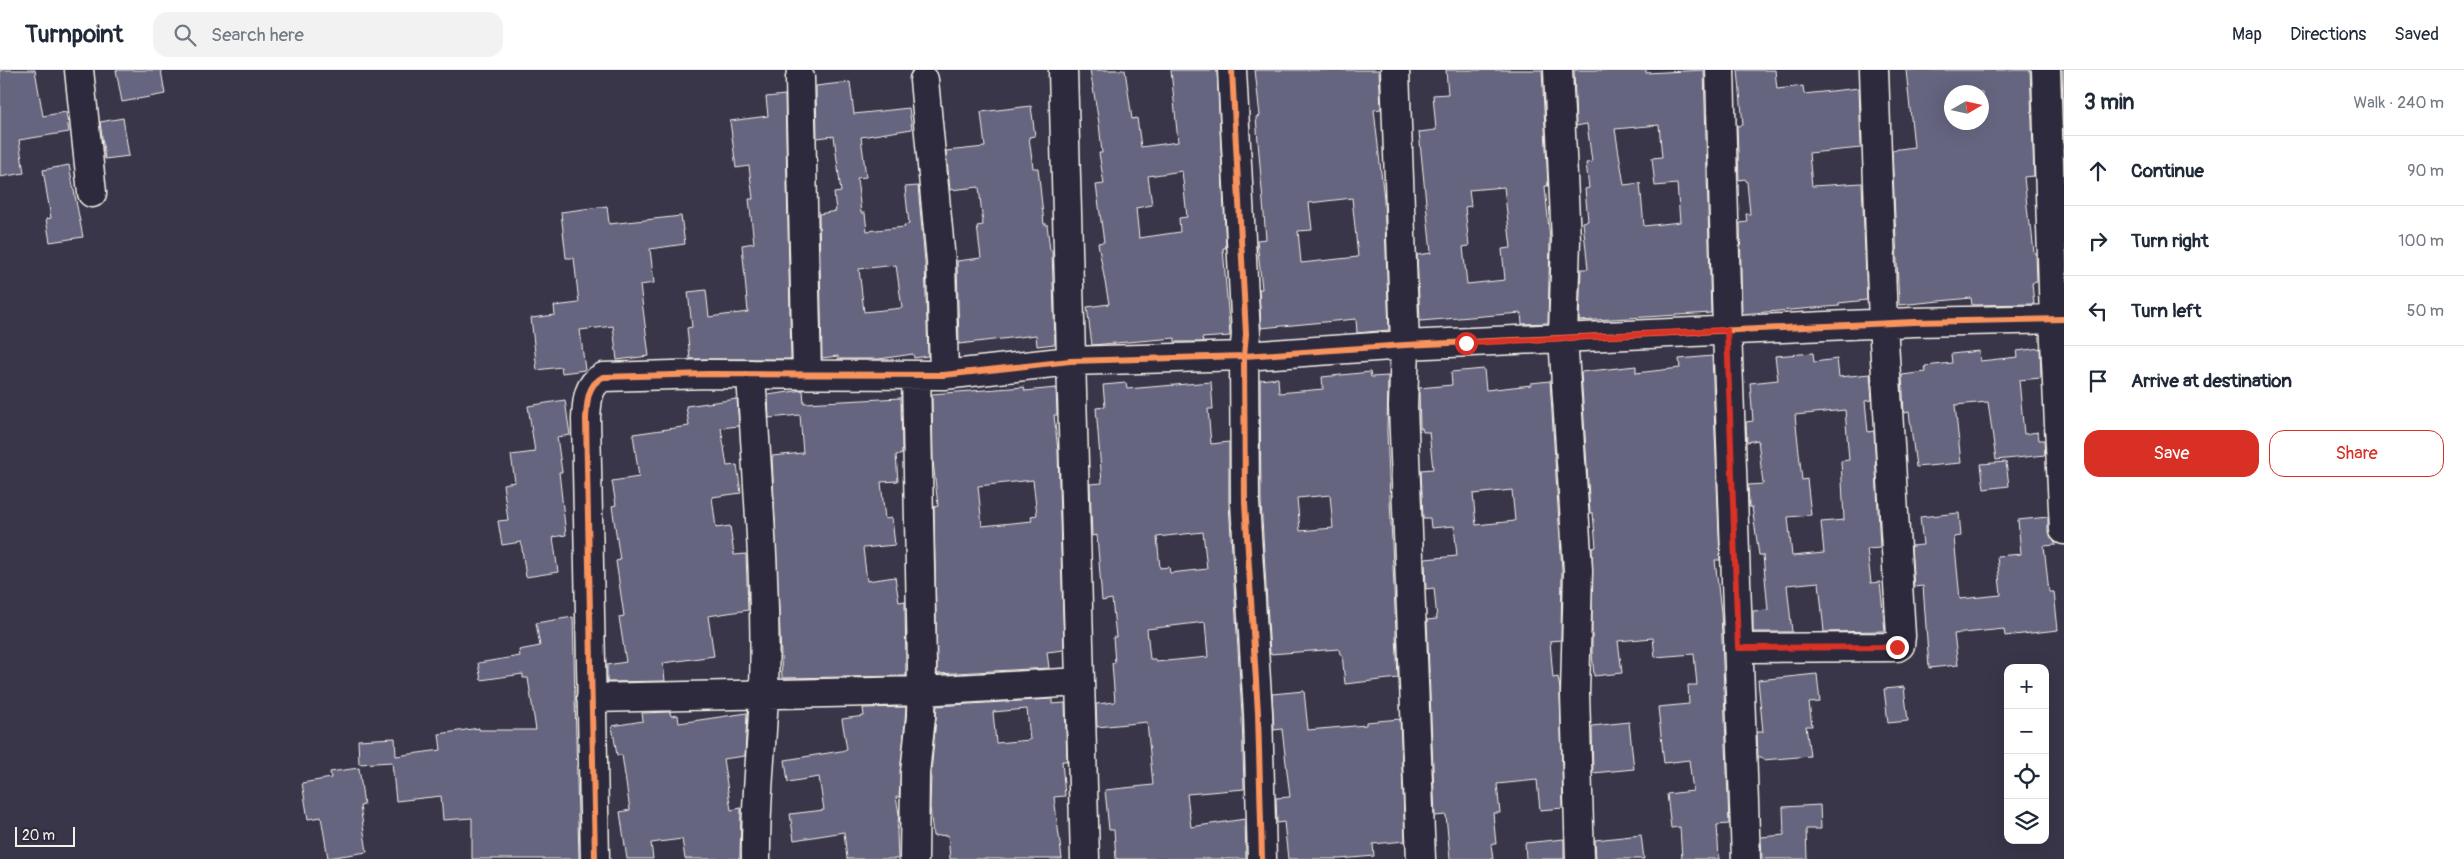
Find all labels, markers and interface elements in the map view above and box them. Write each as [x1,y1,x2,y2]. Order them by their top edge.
search box [153,12,503,57]
text: Turnpoint [25,20,123,49]
icon: search [171,21,199,49]
text: Search here [211,23,304,47]
text: Map [2232,23,2262,46]
text: Directions [2290,23,2366,46]
text: Saved [2394,23,2439,46]
north arrow [1944,85,1989,130]
text: 3 min [2084,89,2134,116]
text: Walk · 240 m [2353,93,2444,113]
icon: ahead [2084,157,2112,185]
text: Continue [2131,159,2204,183]
text: 90 m [2407,161,2444,181]
icon: right [2084,227,2112,255]
text: Turn right [2131,229,2209,253]
text: 100 m [2398,231,2444,251]
icon: left [2084,297,2112,325]
text: Turn left [2131,299,2201,323]
text: 50 m [2407,301,2444,321]
route start [1455,332,1478,355]
icon: arrive [2084,367,2112,395]
text: Arrive at destination [2131,369,2292,393]
button: Save [2084,430,2259,477]
button: Share [2269,430,2444,477]
route end [1886,636,1909,659]
map controls [2004,664,2049,844]
button: + [2004,664,2049,709]
button: − [2004,709,2049,754]
button: locate [2004,754,2049,799]
button: layers [2004,799,2049,844]
scale bar [15,824,75,847]
text: 20 m [22,827,55,844]

